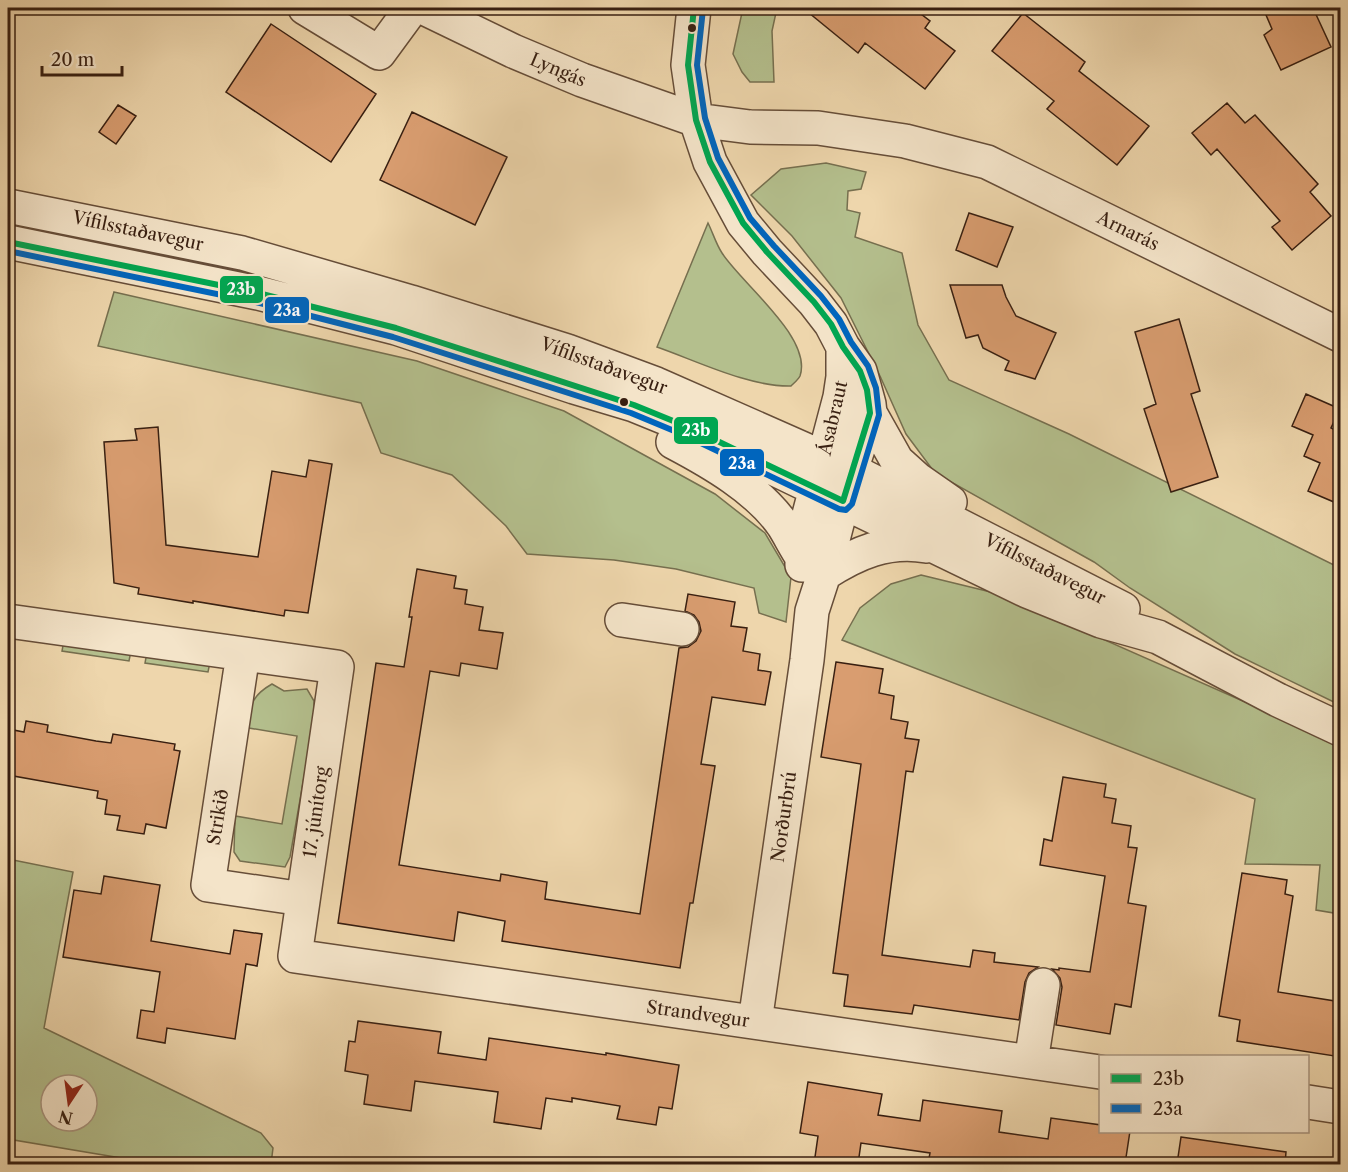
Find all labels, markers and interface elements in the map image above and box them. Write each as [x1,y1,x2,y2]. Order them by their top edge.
unlabelled marker [686,22,698,34]
scale bar [42,39,122,77]
street label: Lyngás [527,48,589,92]
text: 20 m [51,49,95,71]
street label: Vífilsstaðavegur [69,206,206,256]
street label: Arnarás [1092,206,1163,255]
line badge: 23b [219,275,264,304]
text: 23b [227,279,255,299]
line badge: 23a [264,296,310,324]
text: 23a [273,300,302,320]
street label: Vífilsstaðavegur [537,332,671,399]
street label: Ásabraut [813,378,852,458]
unlabelled marker [618,396,630,408]
line badge: 23b [673,416,719,445]
text: 23b [682,420,710,440]
line badge: 23a [719,448,765,477]
text: 23a [728,453,757,473]
street label: Vífilsstaðavegur [980,528,1110,609]
street label: 17. júnítorg [299,764,333,859]
street label: Norðurbrú [767,770,801,864]
street label: Strikið [203,787,233,847]
street label: Strandvegur [645,996,751,1032]
legend [1099,1055,1309,1133]
text: 23b [1153,1068,1184,1090]
north arrow [39,1073,99,1133]
text: 23a [1153,1098,1183,1120]
text: N [57,1106,75,1129]

